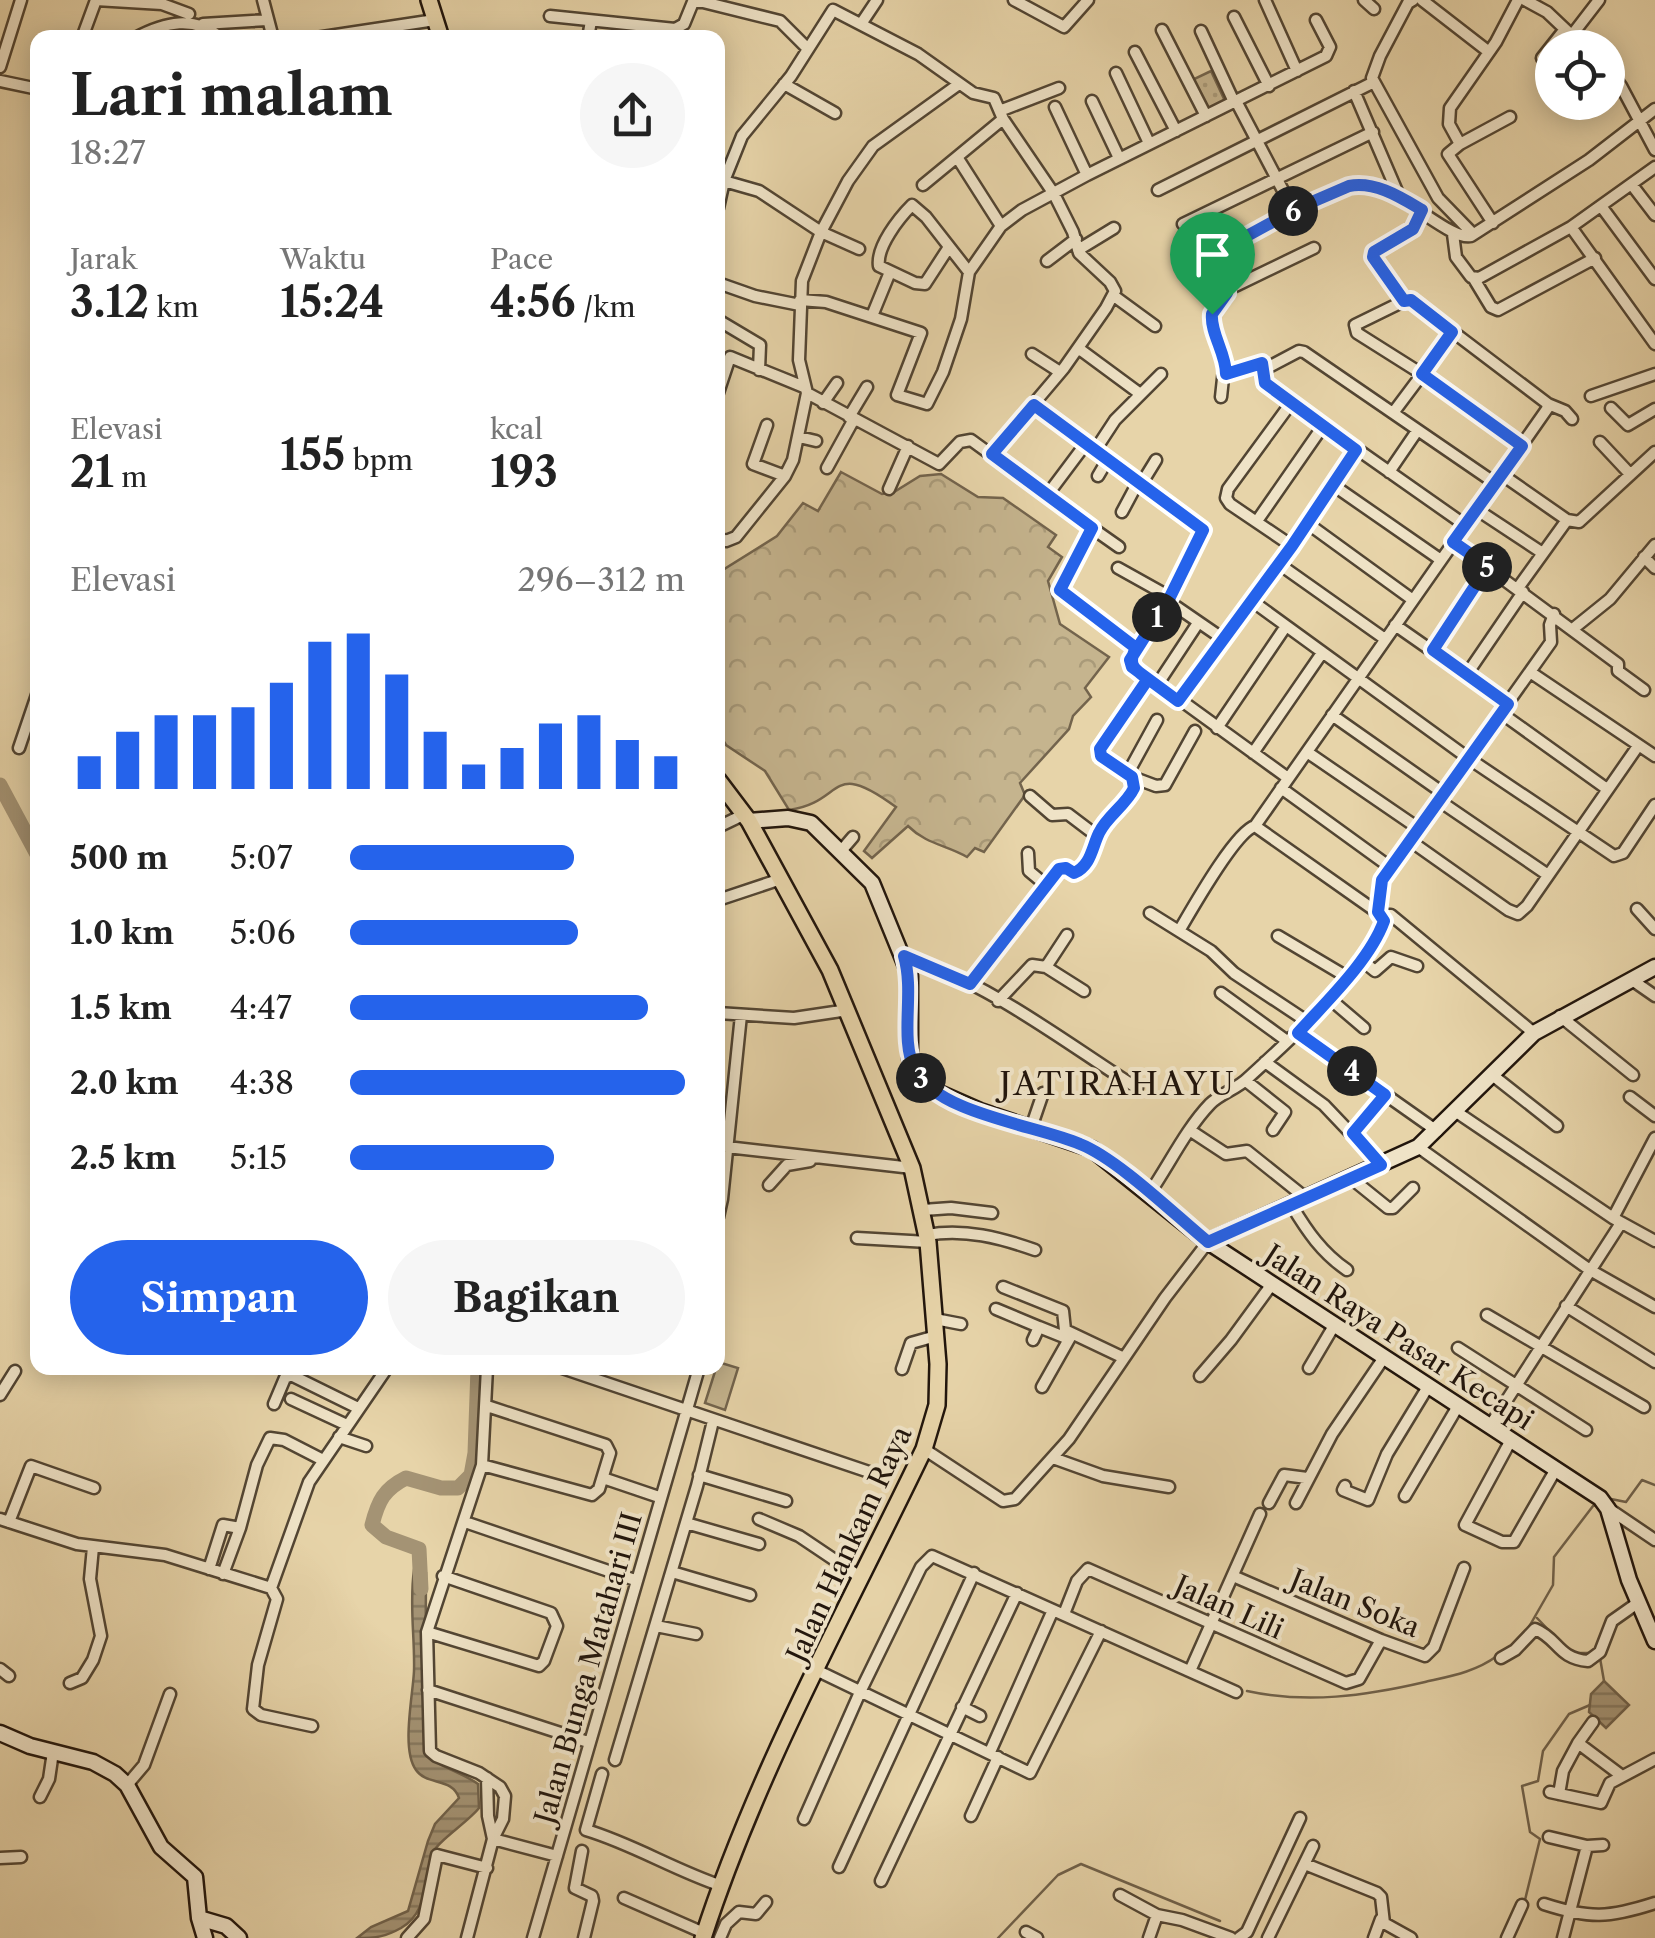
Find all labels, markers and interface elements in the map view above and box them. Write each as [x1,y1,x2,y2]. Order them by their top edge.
map controls [1535,30,1625,120]
button: locate [1535,30,1625,120]
text: Lari malam [70,62,393,129]
button: share [580,63,685,168]
text: 18:27 [70,133,146,172]
pin: 6 [1268,186,1318,236]
text: 6 [1285,194,1301,228]
pin [1170,212,1255,315]
icon: arrive [1185,227,1240,282]
text: Jarak [70,242,137,276]
text: Waktu [280,242,366,276]
text: Pace [490,242,553,276]
text: 3.12 [70,276,149,328]
text: 15:24 [280,276,384,328]
text: 4:56 [490,276,576,328]
text: km [149,290,199,324]
text: /km [576,290,635,324]
text: Elevasi [70,412,163,446]
text: kcal [490,412,543,446]
text: 155 [280,429,345,481]
text: bpm [345,443,413,477]
text: 21 [70,446,114,498]
text: 193 [490,446,558,498]
text: m [114,460,147,494]
pin: 5 [1462,542,1512,592]
text: 5 [1479,550,1495,584]
text: Elevasi [70,560,176,599]
text: 296–312 m [518,560,685,599]
pin: 1 [1132,592,1182,642]
text: 1 [1151,600,1163,634]
text: 500 m [70,838,168,877]
text: 5:07 [230,838,292,877]
text: 1.0 km [70,913,174,952]
text: 5:06 [230,913,295,952]
text: 1.5 km [70,988,172,1027]
text: 4:47 [230,988,292,1027]
pin: 4 [1327,1046,1377,1096]
pin: 3 [896,1053,946,1103]
text: 4 [1344,1054,1360,1088]
text: 3 [913,1061,929,1095]
text: 2.0 km [70,1063,179,1102]
text: 4:38 [230,1063,294,1102]
district label: JATIRAHAYU [995,1064,1236,1103]
text: 2.5 km [70,1138,176,1177]
text: 5:15 [230,1138,287,1177]
street label: Jalan Raya Pasar Kecapi [1255,1235,1540,1437]
button: Simpan [70,1240,368,1355]
button: Bagikan [388,1240,685,1355]
street label: Jalan Hankam Raya [778,1420,919,1671]
street label: Jalan Bunga Matahari III [526,1508,649,1832]
street label: Jalan Soka [1282,1560,1425,1644]
street label: Jalan Lili [1165,1566,1289,1646]

